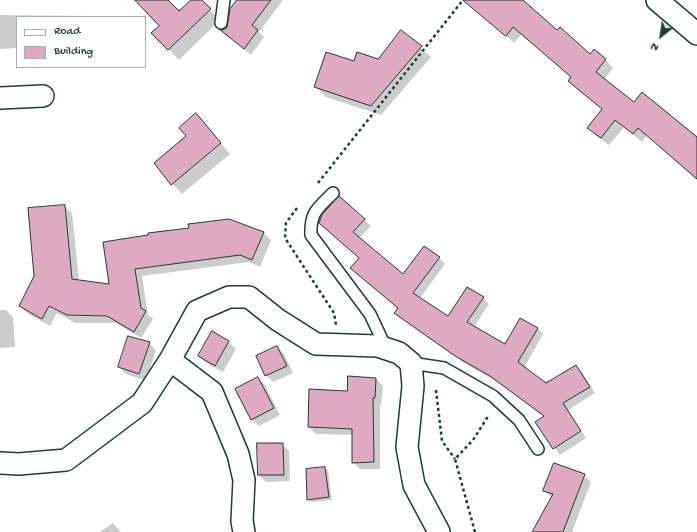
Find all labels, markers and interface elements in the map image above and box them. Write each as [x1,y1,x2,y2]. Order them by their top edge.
legend [16,16,146,68]
north arrow [641,16,681,56]
text: Road [54,25,80,39]
text: N [649,39,661,53]
text: Building [54,45,93,59]

